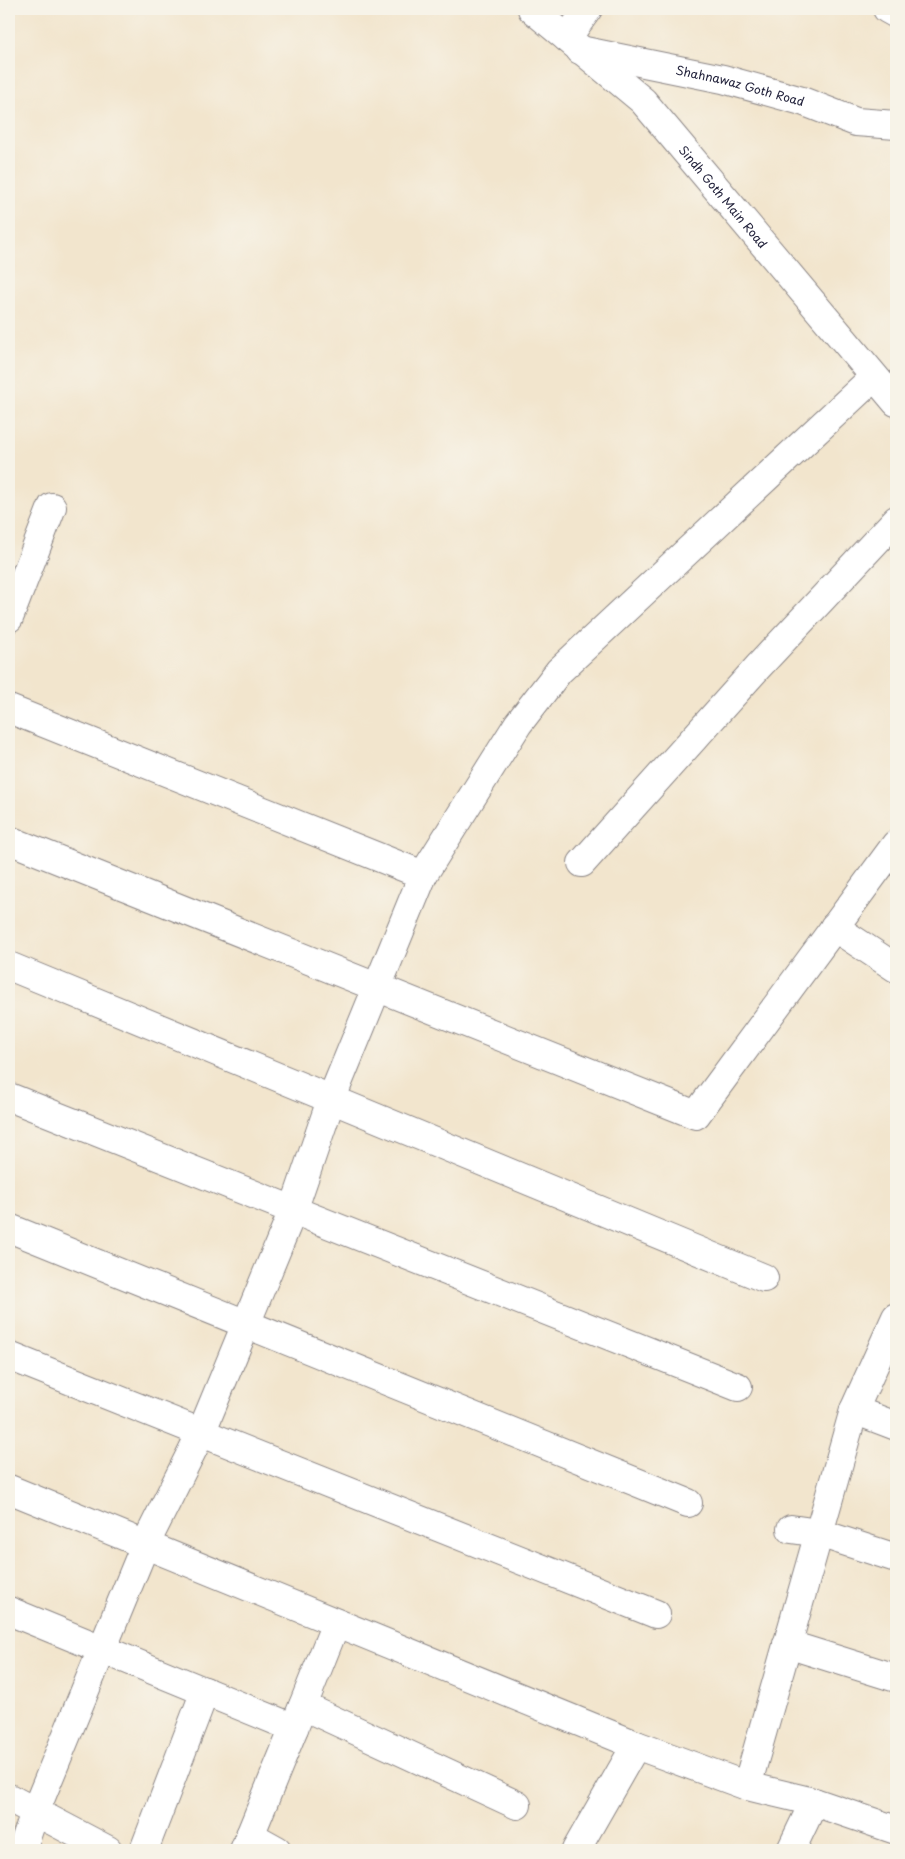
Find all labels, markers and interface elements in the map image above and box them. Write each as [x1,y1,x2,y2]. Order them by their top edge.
street label: Shahnawaz Goth Road [674,61,806,110]
street label: Sindh Goth Main Road [675,141,772,252]

